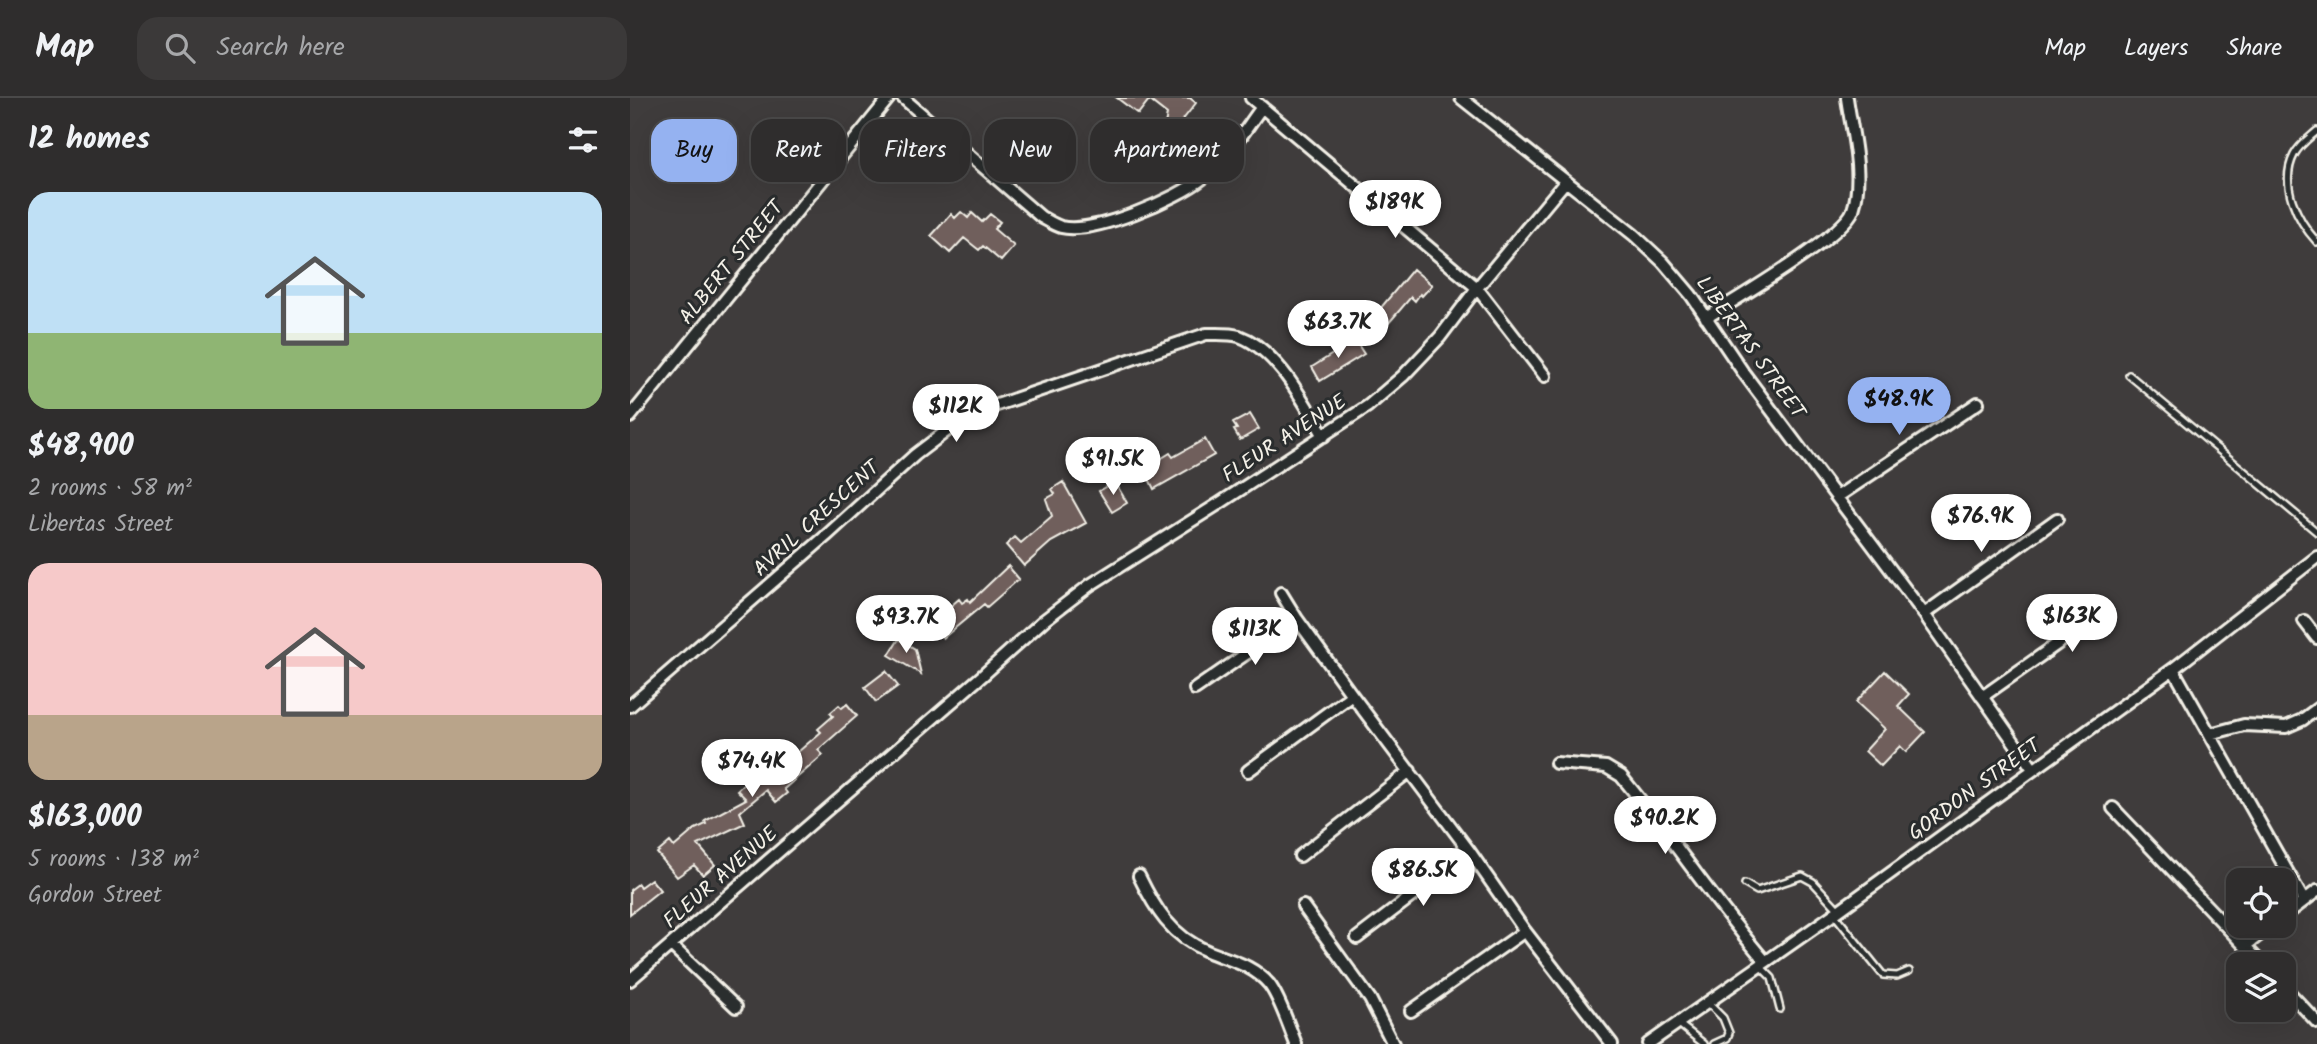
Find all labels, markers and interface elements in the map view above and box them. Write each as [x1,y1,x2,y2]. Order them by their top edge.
search box [137,17,627,80]
text: Map [35,22,95,75]
text: Search here [217,27,345,69]
icon: search [161,29,199,67]
text: Map [2044,29,2086,68]
text: Layers [2124,29,2188,68]
text: Share [2226,29,2282,68]
text: 12 homes [28,116,150,164]
chip: Buy [651,119,737,182]
chip: Rent [751,119,846,182]
chip: Filters [860,119,970,182]
chip: New [984,119,1076,182]
chip: Apartment [1090,119,1244,182]
icon: filters [564,121,602,159]
pin: $189K [1346,180,1444,240]
text: $189K [1365,185,1425,221]
street label: ALBERT STREET [671,192,794,333]
icon: home [252,238,378,364]
street label: LIBERTAS STREET [1686,269,1814,428]
pin: $63.7K [1281,300,1395,360]
text: $63.7K [1304,305,1372,341]
pin: $48.9K [1842,378,1956,437]
text: $48.9K [1864,382,1934,418]
pin: $112K [907,384,1005,444]
street label: FLEUR AVENUE [1216,386,1354,492]
text: $112K [929,389,983,425]
text: $48,900 [28,423,134,471]
pin: $91.5K [1056,438,1170,497]
text: $91.5K [1081,442,1145,478]
street label: AVRIL CRESCENT [746,452,889,585]
text: 2 rooms · 58 m² [28,471,192,507]
pin: $76.9K [1924,494,2038,554]
text: $76.9K [1947,499,2015,535]
text: Libertas Street [28,507,173,543]
pin: $163K [2023,594,2121,654]
pin: $93.7K [849,596,963,655]
text: $163K [2042,599,2102,635]
text: $93.7K [872,600,940,636]
pin: $113K [1206,608,1304,667]
icon: home [252,609,378,735]
text: $113K [1228,612,1282,648]
street label: GORDON STREET [1901,730,2050,850]
pin: $74.4K [695,740,809,799]
text: $74.4K [718,744,786,780]
text: $163,000 [28,794,142,842]
pin: $90.2K [1608,796,1722,856]
text: $90.2K [1630,801,1700,837]
street label: FLEUR AVENUE [656,818,786,938]
text: 5 rooms · 138 m² [28,842,199,878]
pin: $86.5K [1366,848,1480,908]
text: $86.5K [1388,853,1458,889]
map controls [2226,868,2296,1022]
button: locate [2226,868,2296,938]
text: Gordon Street [28,878,162,914]
button: layers [2226,952,2296,1022]

